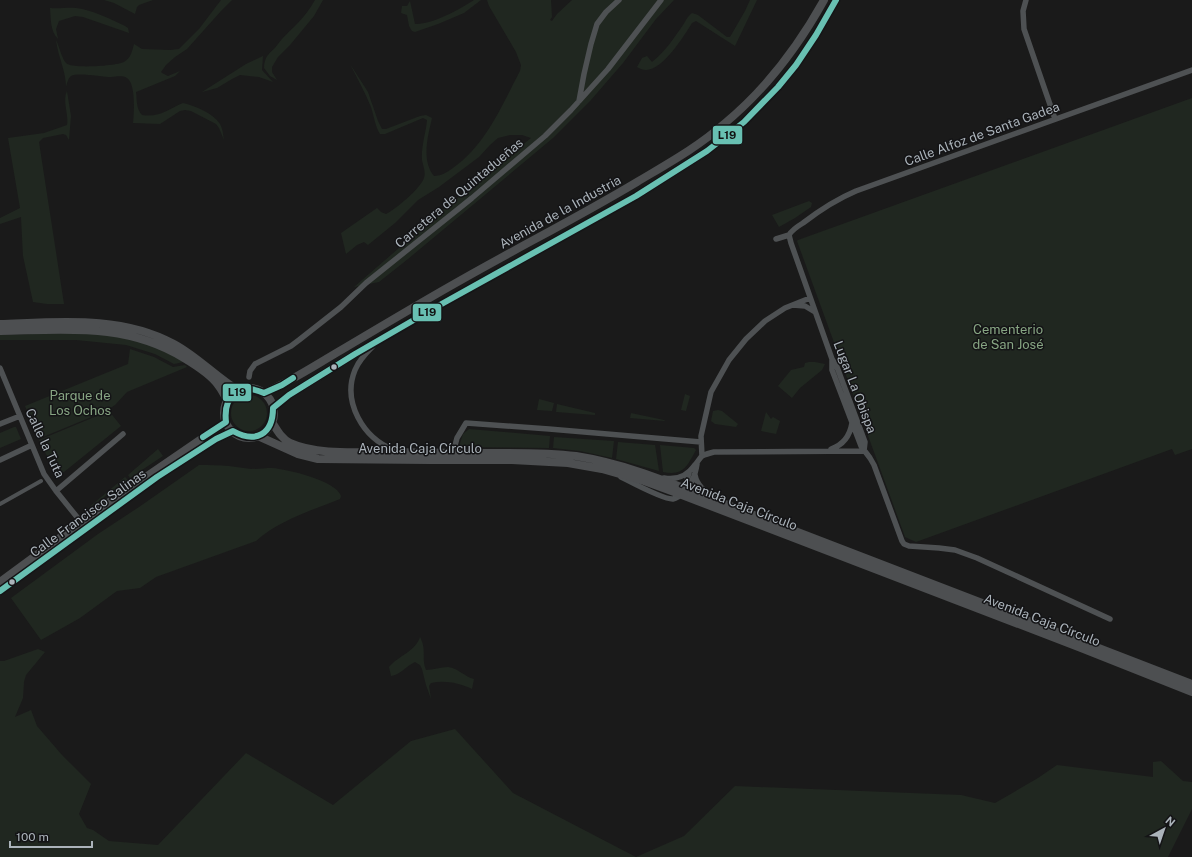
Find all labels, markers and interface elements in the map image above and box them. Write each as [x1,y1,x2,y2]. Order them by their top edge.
street label: Calle Alfoz de Santa Gadea [902,99,1062,169]
line badge: L19 [712,125,743,145]
text: L19 [718,129,736,141]
street label: Carretera de Quintadueñas [392,135,526,251]
street label: Avenida de la Industria [497,172,623,252]
line badge: L19 [412,303,442,322]
text: L19 [418,306,436,318]
park label: Cementerio de San José [972,322,1044,352]
street label: Lugar La Obispa [830,339,880,435]
unlabelled marker [329,362,339,372]
line badge: L19 [222,383,252,402]
text: L19 [228,386,246,398]
park label: Parque de Los Ochos [49,388,111,418]
street label: Calle la Tuta [22,406,68,480]
street label: Avenida Caja Círculo [358,441,482,456]
street label: Calle Francisco Salinas [27,466,149,560]
street label: Avenida Caja Círculo [679,475,799,533]
unlabelled marker [7,577,17,587]
street label: Avenida Caja Círculo [982,591,1102,649]
north arrow [1144,809,1184,849]
text: N [1163,814,1178,829]
scale bar [10,823,92,849]
text: 100 m [16,830,49,844]

